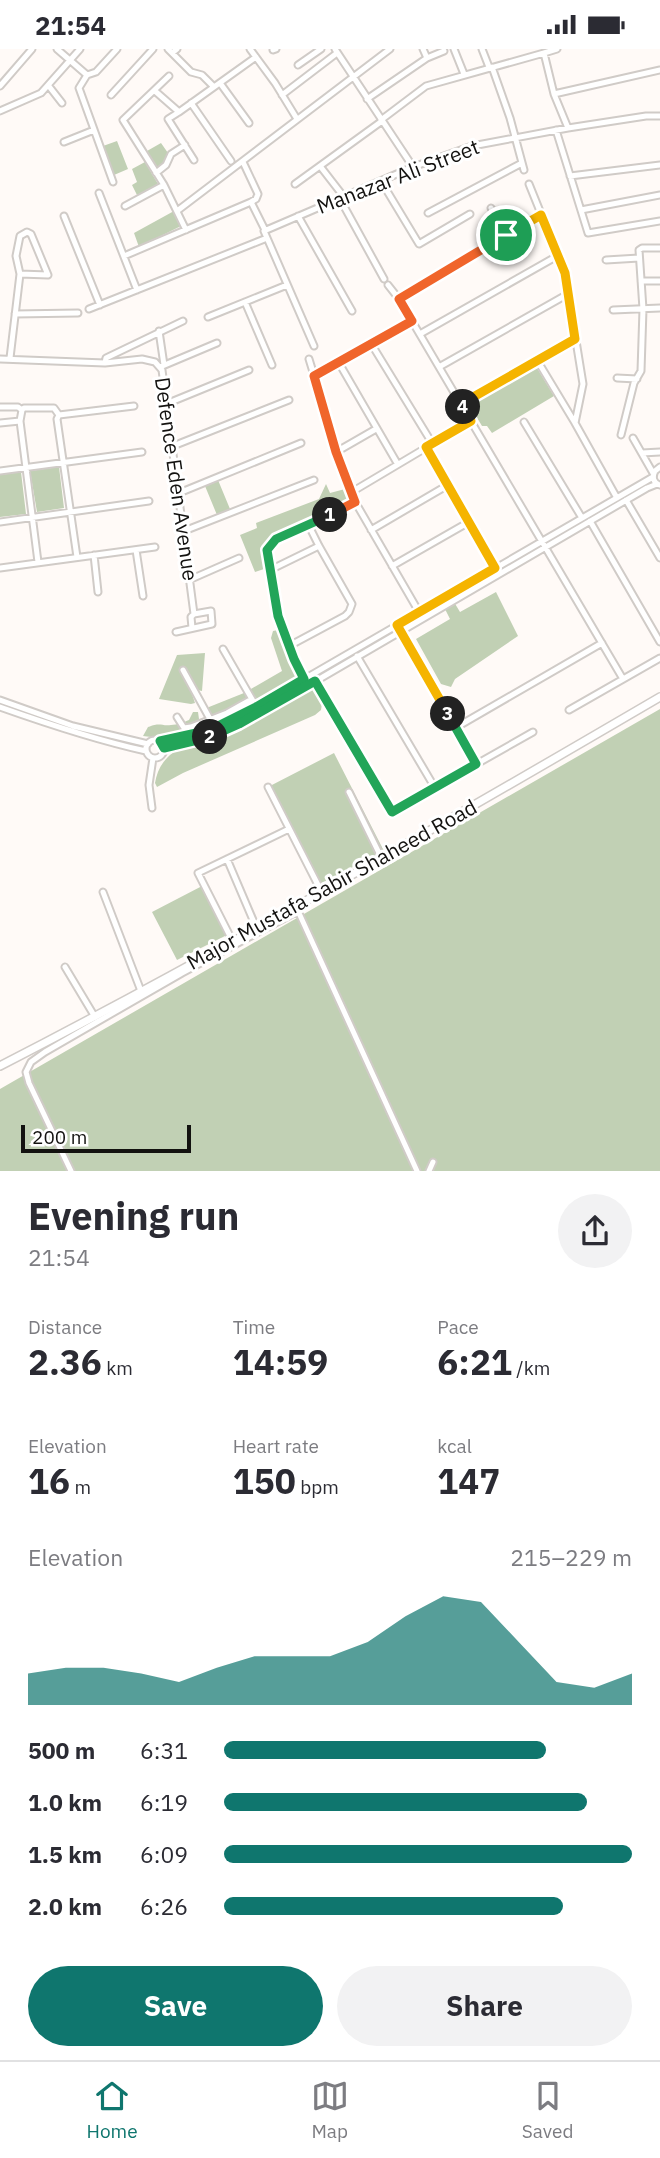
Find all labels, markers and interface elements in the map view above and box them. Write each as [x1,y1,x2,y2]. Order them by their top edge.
text: 21:54 [35,8,106,42]
street label: Manazar Ali Street [312,132,483,220]
pin [476,205,536,265]
icon: arrive [487,216,525,254]
street label: Defence Eden Avenue [149,375,205,583]
pin: 4 [446,389,480,425]
text: 4 [457,394,468,418]
pin: 1 [312,497,348,533]
text: 1 [324,502,335,526]
pin: 3 [430,697,466,731]
text: 3 [442,701,453,725]
pin: 2 [192,719,228,755]
text: 2 [204,724,215,748]
street label: Major Mustafa Sabir Shaheed Road [181,792,482,976]
scale bar [21,1122,191,1154]
text: 200 m [32,1125,87,1149]
text: Evening run [28,1191,239,1240]
button: share [558,1194,632,1268]
text: 21:54 [28,1242,90,1272]
text: Distance [28,1315,102,1339]
text: Time [233,1315,275,1339]
text: Pace [437,1315,479,1339]
text: 2.36 [28,1339,102,1385]
text: 14:59 [233,1339,328,1385]
text: 6:21 [437,1339,512,1385]
text: km [102,1356,133,1380]
text: /km [512,1356,550,1380]
text: Elevation [28,1434,107,1458]
text: Heart rate [233,1434,319,1458]
text: kcal [437,1434,472,1458]
text: 16 [28,1458,70,1504]
text: 150 [233,1458,296,1504]
text: 147 [437,1458,500,1504]
text: m [70,1475,91,1499]
text: bpm [296,1475,339,1499]
text: Elevation [28,1542,123,1572]
text: 215–229 m [510,1542,632,1572]
text: 500 m [28,1735,95,1765]
text: 6:31 [140,1735,188,1765]
text: 1.0 km [28,1787,102,1817]
text: 6:19 [140,1787,188,1817]
text: 1.5 km [28,1839,102,1869]
text: 6:09 [140,1839,188,1869]
text: 2.0 km [28,1891,102,1921]
text: 6:26 [140,1891,188,1921]
button: Save [28,1966,323,2046]
button: Share [337,1966,632,2046]
tab: Home [87,2077,138,2143]
tab: Map [311,2077,349,2143]
tab: Saved [522,2077,573,2143]

